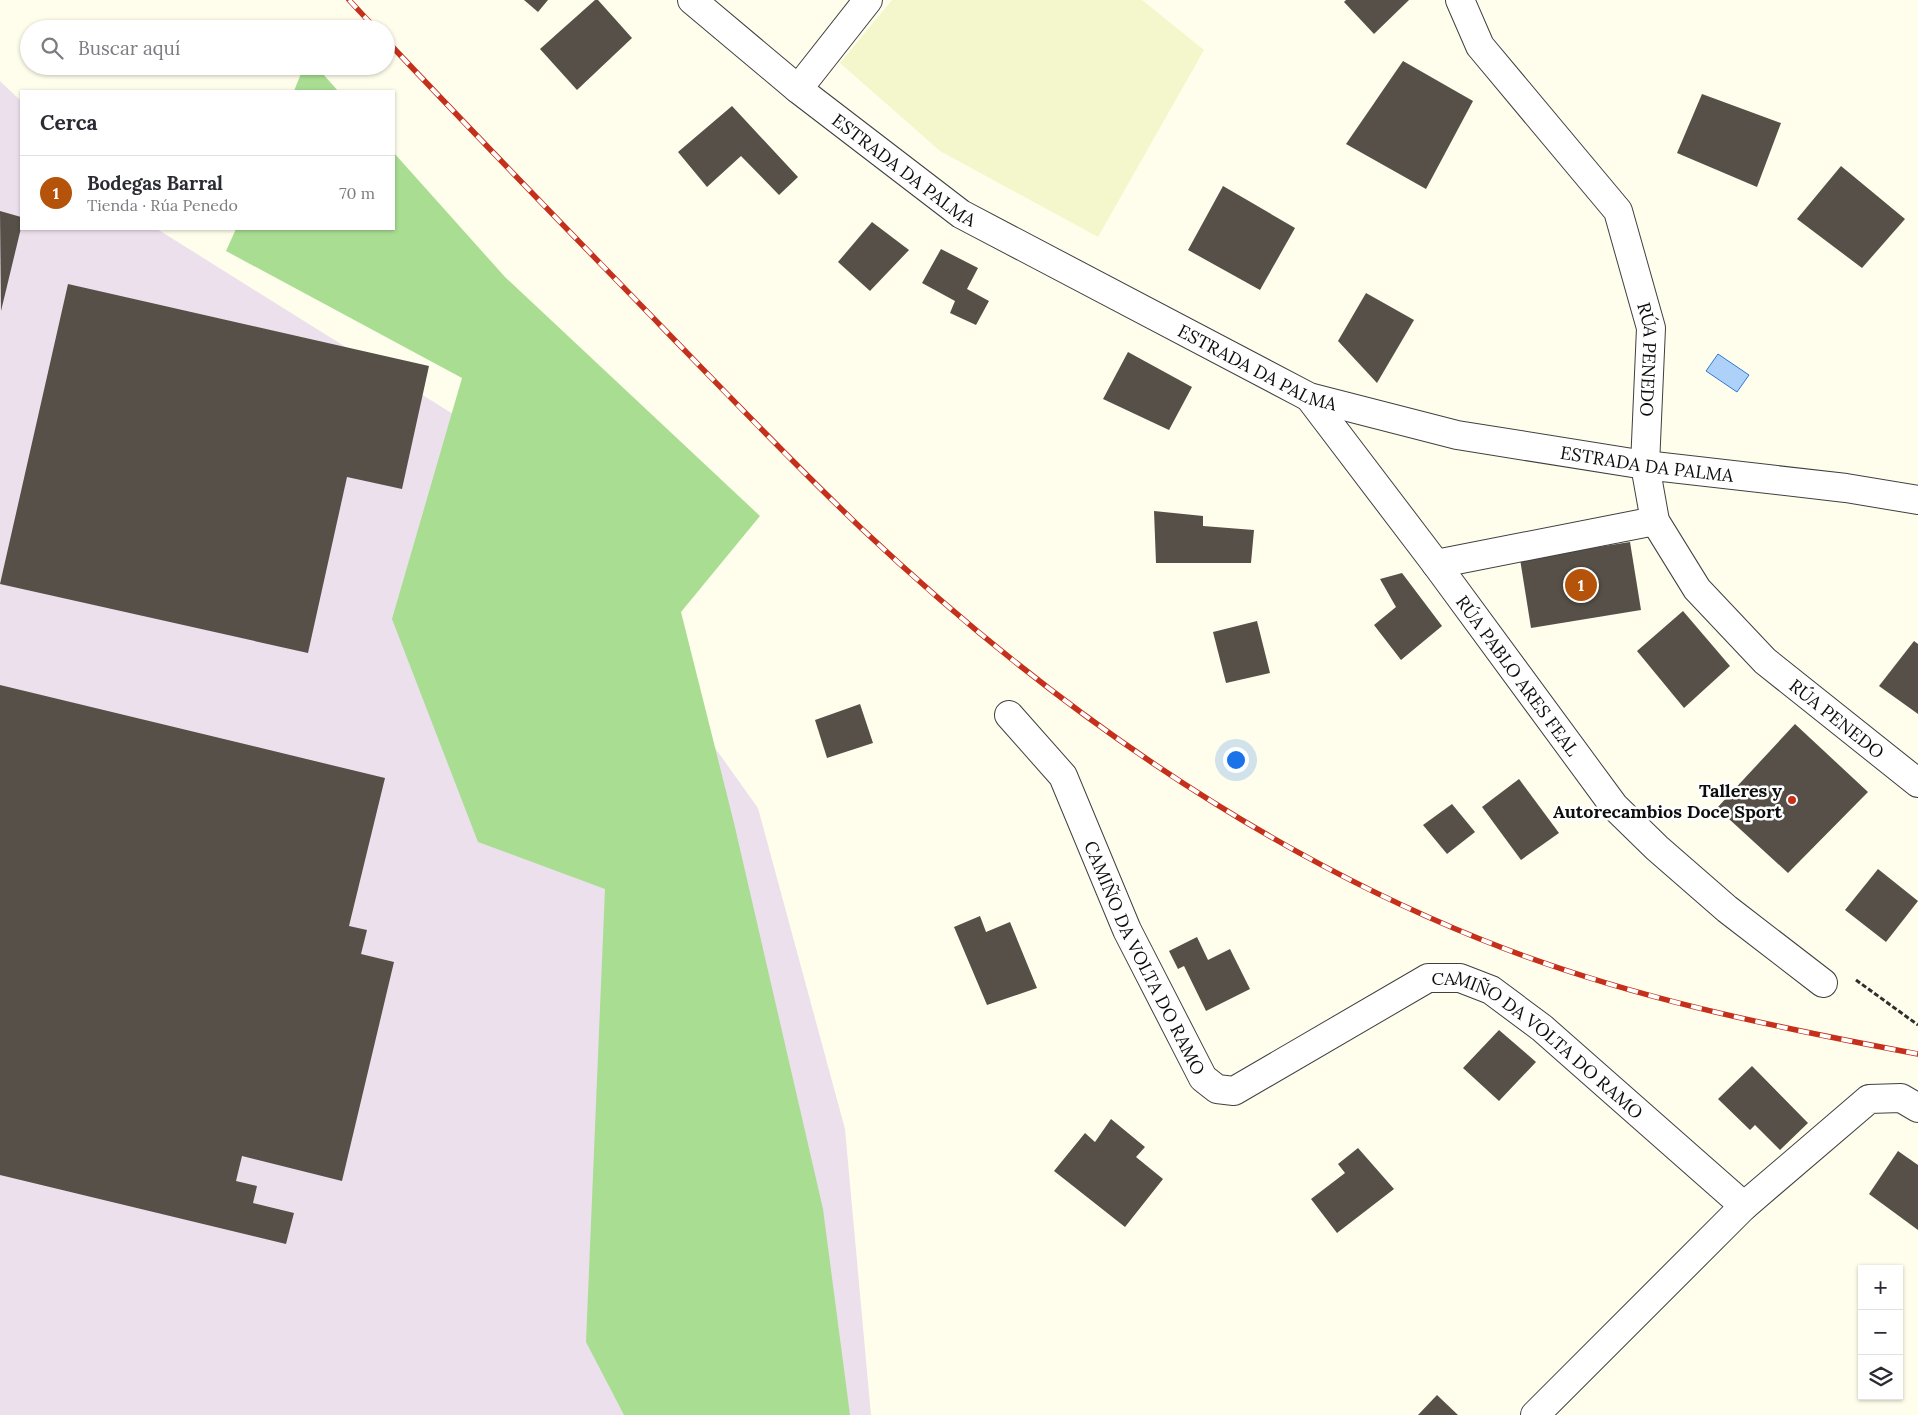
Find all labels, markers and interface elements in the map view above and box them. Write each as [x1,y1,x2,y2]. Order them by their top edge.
search box [20,20,395,75]
icon: search [38,34,66,62]
text: Buscar aquí [78,36,180,60]
street label: ESTRADA DA PALMA [828,108,981,232]
text: Cerca [40,109,98,136]
text: Bodegas Barral [87,171,223,195]
text: 1 [53,183,59,203]
text: 70 m [339,183,375,203]
text: Tienda · Rúa Penedo [87,195,238,215]
street label: RÚA PENEDO [1633,300,1663,417]
street label: ESTRADA DA PALMA [1174,319,1340,415]
street label: ESTRADA DA PALMA [1559,440,1736,487]
pin: 1 [1565,566,1597,604]
street label: RÚA PABLO ARES FEAL [1451,591,1585,761]
street label: RÚA PENEDO [1785,674,1889,763]
your location [1223,747,1249,773]
place label: Talleres y Autorecambios Doce Sport [1553,779,1783,823]
marker: Talleres y Autorecambios Doce Sport [1786,794,1798,806]
street label: CAMIÑO DA VOLTA DO RAMO [1080,837,1211,1079]
street label: CAMIÑO DA VOLTA DO RAMO [1432,966,1648,1124]
map controls [1858,1265,1903,1400]
button: + [1858,1265,1903,1310]
button: − [1858,1310,1903,1355]
button: layers [1858,1355,1903,1400]

